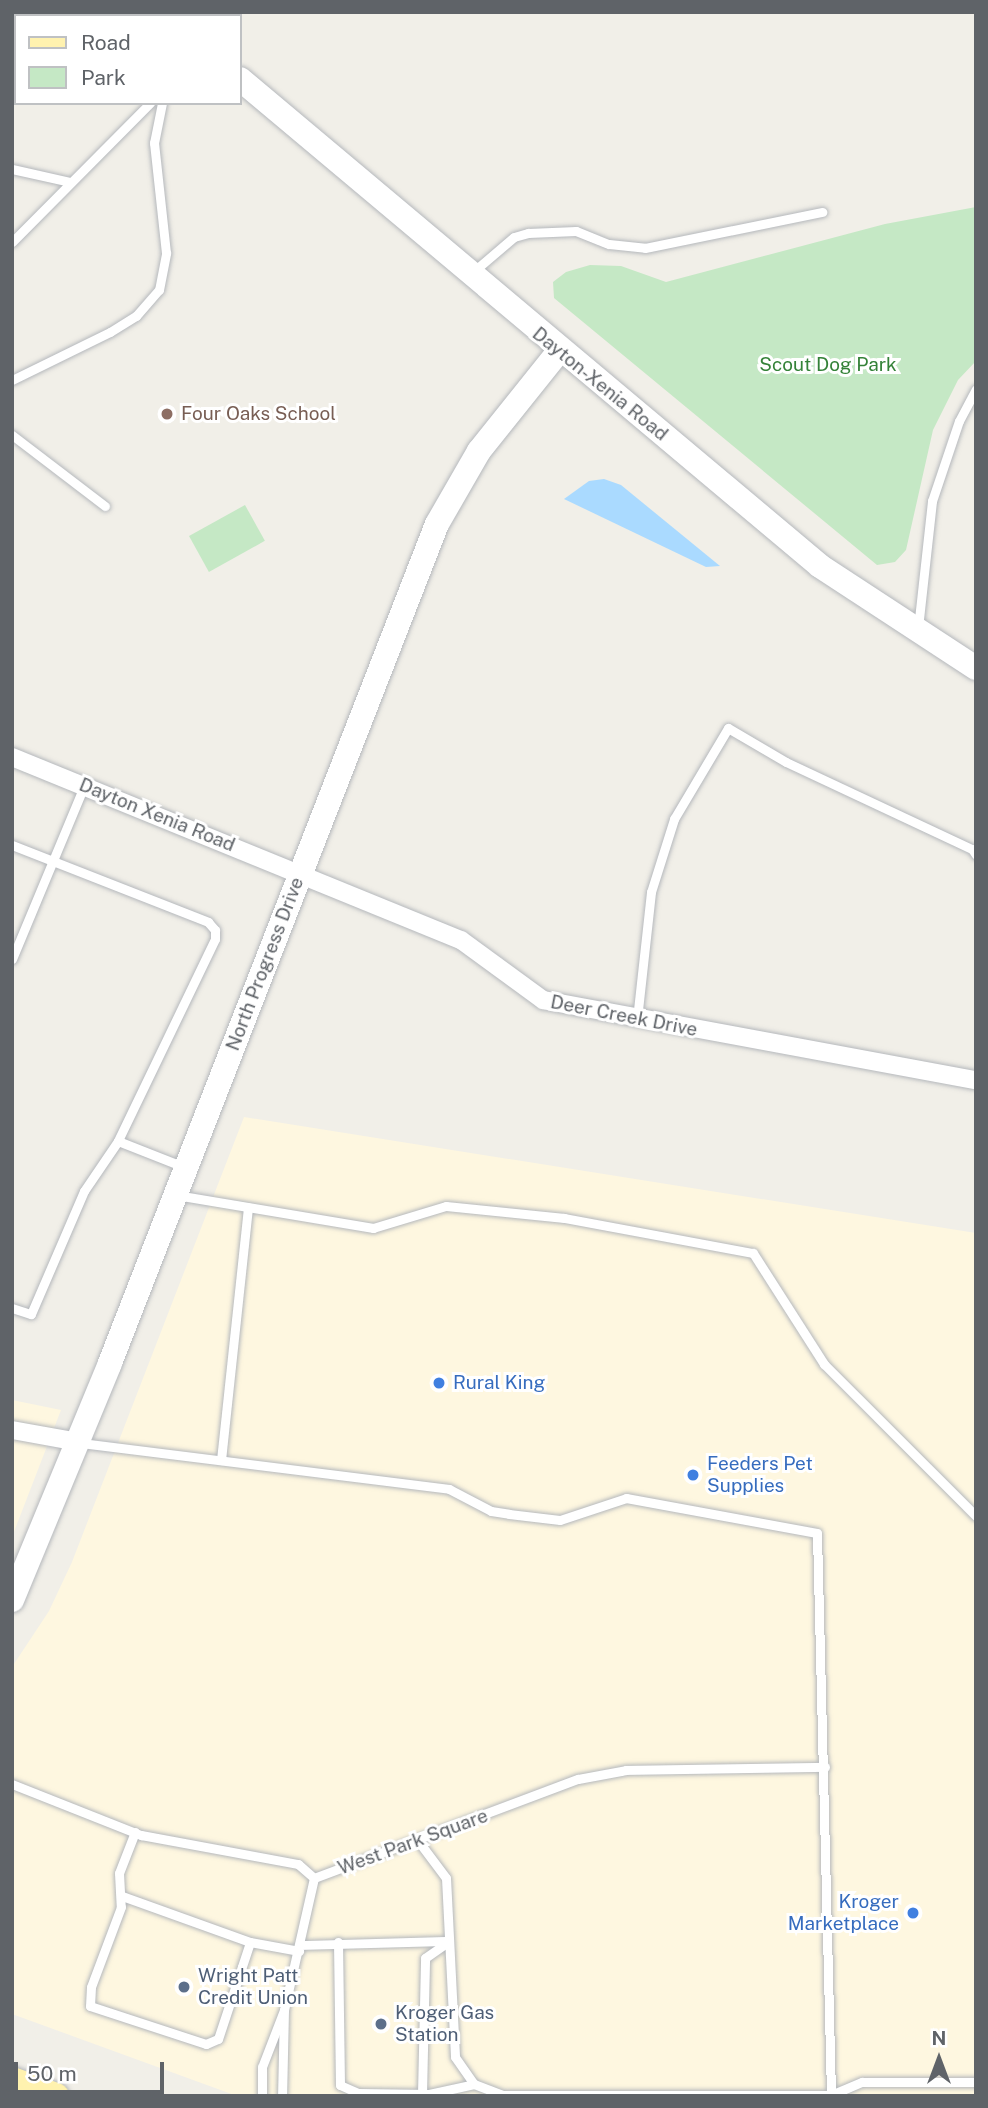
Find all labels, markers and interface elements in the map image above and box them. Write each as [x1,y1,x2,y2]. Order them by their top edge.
legend [14,14,242,105]
text: Road [81,30,131,55]
text: Park [81,65,126,90]
street label: Dayton-Xenia Road [528,322,672,446]
park label: Scout Dog Park [759,354,897,376]
place label: Four Oaks School [181,403,336,425]
marker: Four Oaks School [159,406,175,422]
street label: Dayton Xenia Road [76,773,238,857]
street label: North Progress Drive [221,874,309,1054]
street label: Deer Creek Drive [549,991,699,1041]
place label: Rural King [453,1372,545,1394]
marker: Rural King [431,1375,447,1391]
place label: Feeders Pet Supplies [707,1453,813,1497]
marker: Feeders Pet Supplies [685,1467,701,1483]
street label: West Park Square [335,1804,491,1880]
place label: Kroger Marketplace [788,1891,899,1935]
marker: Kroger Marketplace [905,1905,921,1921]
place label: Wright Patt Credit Union [198,1965,308,2009]
marker: Wright Patt Credit Union [176,1979,192,1995]
place label: Kroger Gas Station [395,2002,494,2046]
marker: Kroger Gas Station [373,2016,389,2032]
north arrow [904,2024,974,2094]
text: N [932,2027,946,2049]
scale bar [18,2048,168,2092]
text: 50 m [27,2061,77,2086]

